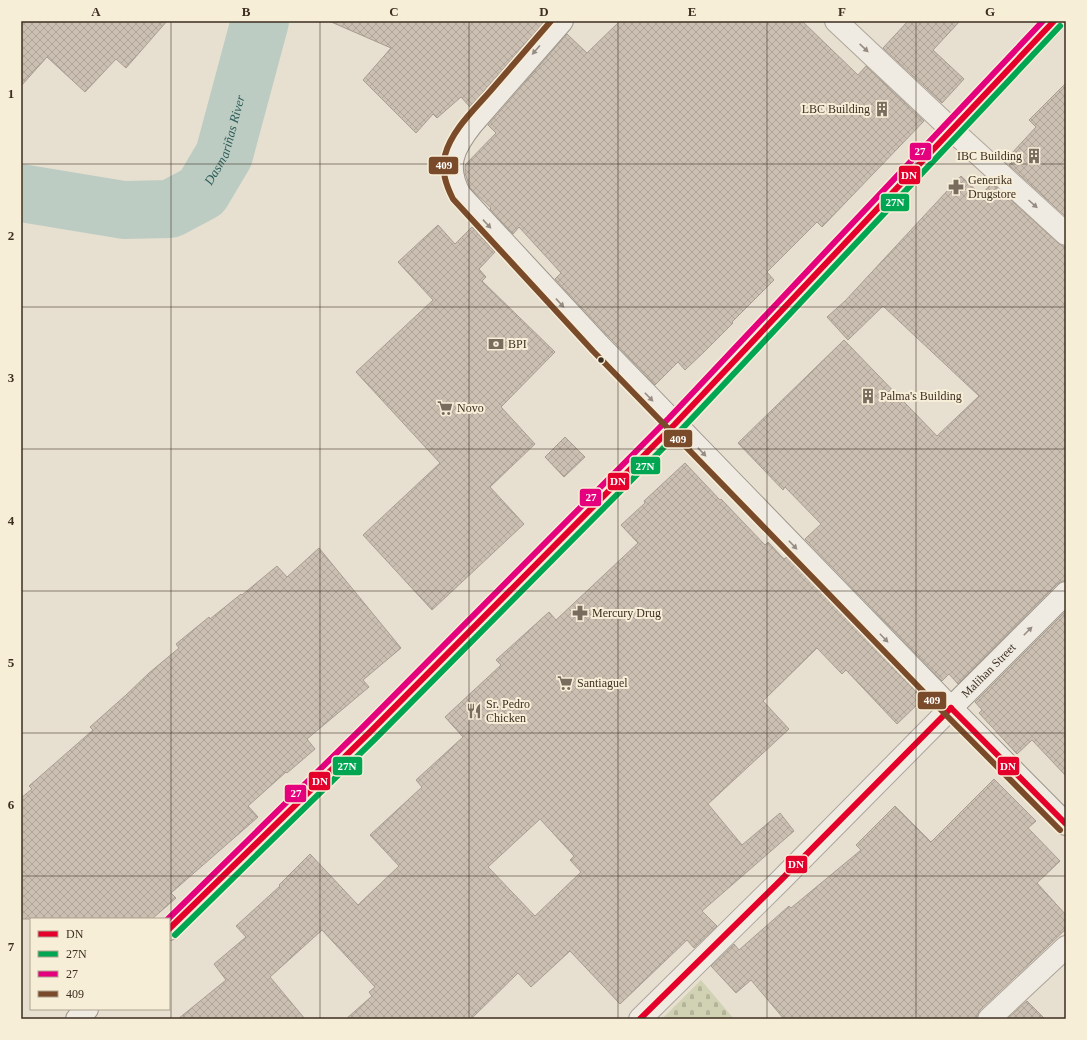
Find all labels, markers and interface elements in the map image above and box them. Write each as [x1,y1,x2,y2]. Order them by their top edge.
text: A [91,4,101,19]
text: B [242,4,251,19]
text: C [389,4,399,19]
text: D [539,4,549,19]
text: E [688,4,696,19]
text: F [838,4,846,19]
text: G [985,4,995,19]
one-way arrow [859,43,869,52]
one-way arrow [532,45,541,56]
text: 1 [8,86,14,101]
water label: Dasmariñas River [200,92,248,188]
building icon: LBC Building [873,100,891,118]
place label: LBC Building [802,102,870,116]
line badge: 27 [909,142,932,161]
text: 27 [915,145,926,157]
building icon: IBC Building [1025,147,1043,165]
place label: IBC Building [957,149,1022,163]
line badge: 409 [428,156,459,175]
text: 409 [436,159,453,171]
line badge: DN [898,165,921,185]
text: DN [901,169,917,181]
place label: Generika Drugstore [968,173,1016,201]
pharmacy icon: Generika Drugstore [947,178,965,196]
line badge: 27N [880,193,910,212]
text: 27N [886,196,905,208]
one-way arrow [1027,199,1038,208]
one-way arrow [482,219,491,229]
text: 2 [8,228,14,243]
one-way arrow [555,298,564,308]
bank icon: BPI [487,335,505,353]
place label: BPI [508,337,527,351]
unlabelled marker [596,355,606,365]
text: 3 [8,370,15,385]
building icon: Palma's Building [859,387,877,405]
place label: Palma's Building [880,389,962,403]
one-way arrow [644,392,654,402]
supermarket icon: Novo [436,399,454,417]
place label: Novo [457,401,484,415]
line badge: 409 [663,429,693,448]
text: 409 [670,433,687,445]
one-way arrow [697,447,707,457]
line badge: 27N [630,456,661,475]
text: 27N [636,460,655,472]
line badge: DN [607,472,630,491]
text: DN [610,475,626,487]
line badge: 27 [579,488,602,507]
text: 27 [586,491,597,503]
text: 4 [8,513,15,528]
one-way arrow [788,540,798,550]
pharmacy icon: Mercury Drug [571,604,589,622]
place label: Mercury Drug [592,606,661,620]
one-way arrow [1023,626,1033,636]
one-way arrow [879,633,888,643]
street label: Malihan Street [958,640,1019,701]
text: 5 [8,655,15,670]
supermarket icon: Santiaguel [556,674,574,692]
place label: Santiaguel [577,676,628,690]
line badge: 409 [917,691,947,710]
text: 409 [924,694,941,706]
place label: Sr. Pedro Chicken [486,697,530,725]
restaurant icon: Sr. Pedro Chicken [465,702,483,720]
line badge: 27N [332,756,363,776]
line badge: DN [997,756,1020,776]
text: 27N [338,760,357,772]
text: DN [1000,760,1016,772]
line badge: DN [308,771,331,791]
text: DN [312,775,328,787]
line badge: 27 [284,784,307,803]
text: 27 [291,787,302,799]
text: 6 [8,797,15,812]
line badge: DN [785,855,808,874]
text: DN [788,858,804,870]
legend [30,918,170,1010]
text: DN [66,927,84,941]
text: 7 [8,939,15,954]
text: 27N [66,947,87,961]
text: 27 [66,967,78,981]
text: 409 [66,987,84,1001]

